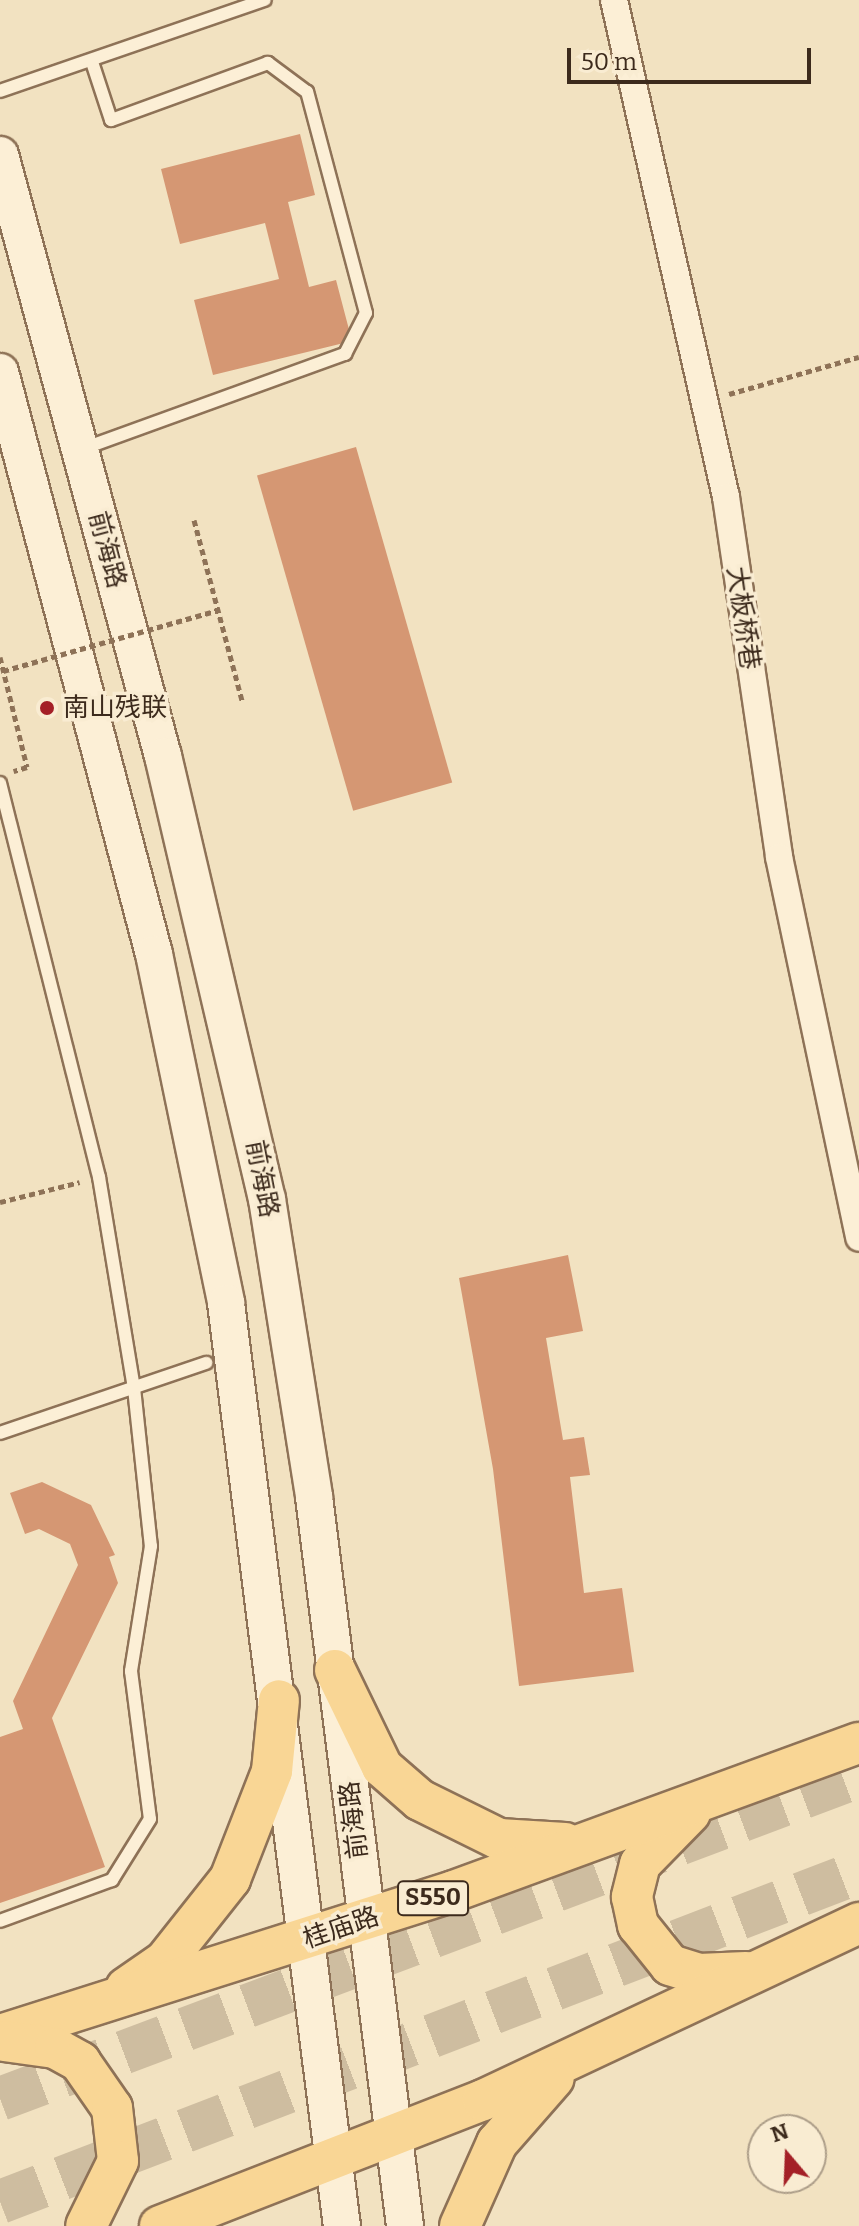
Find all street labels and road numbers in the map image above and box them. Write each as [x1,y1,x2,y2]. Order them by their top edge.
street label: 前海路 [82,508,132,592]
street label: 大板桥巷 [720,564,766,672]
street label: 前海路 [239,1138,285,1220]
street label: 前海路 [334,1779,374,1861]
road number: S550 [397,1878,469,1918]
street label: 桂庙路 [299,1901,383,1955]

